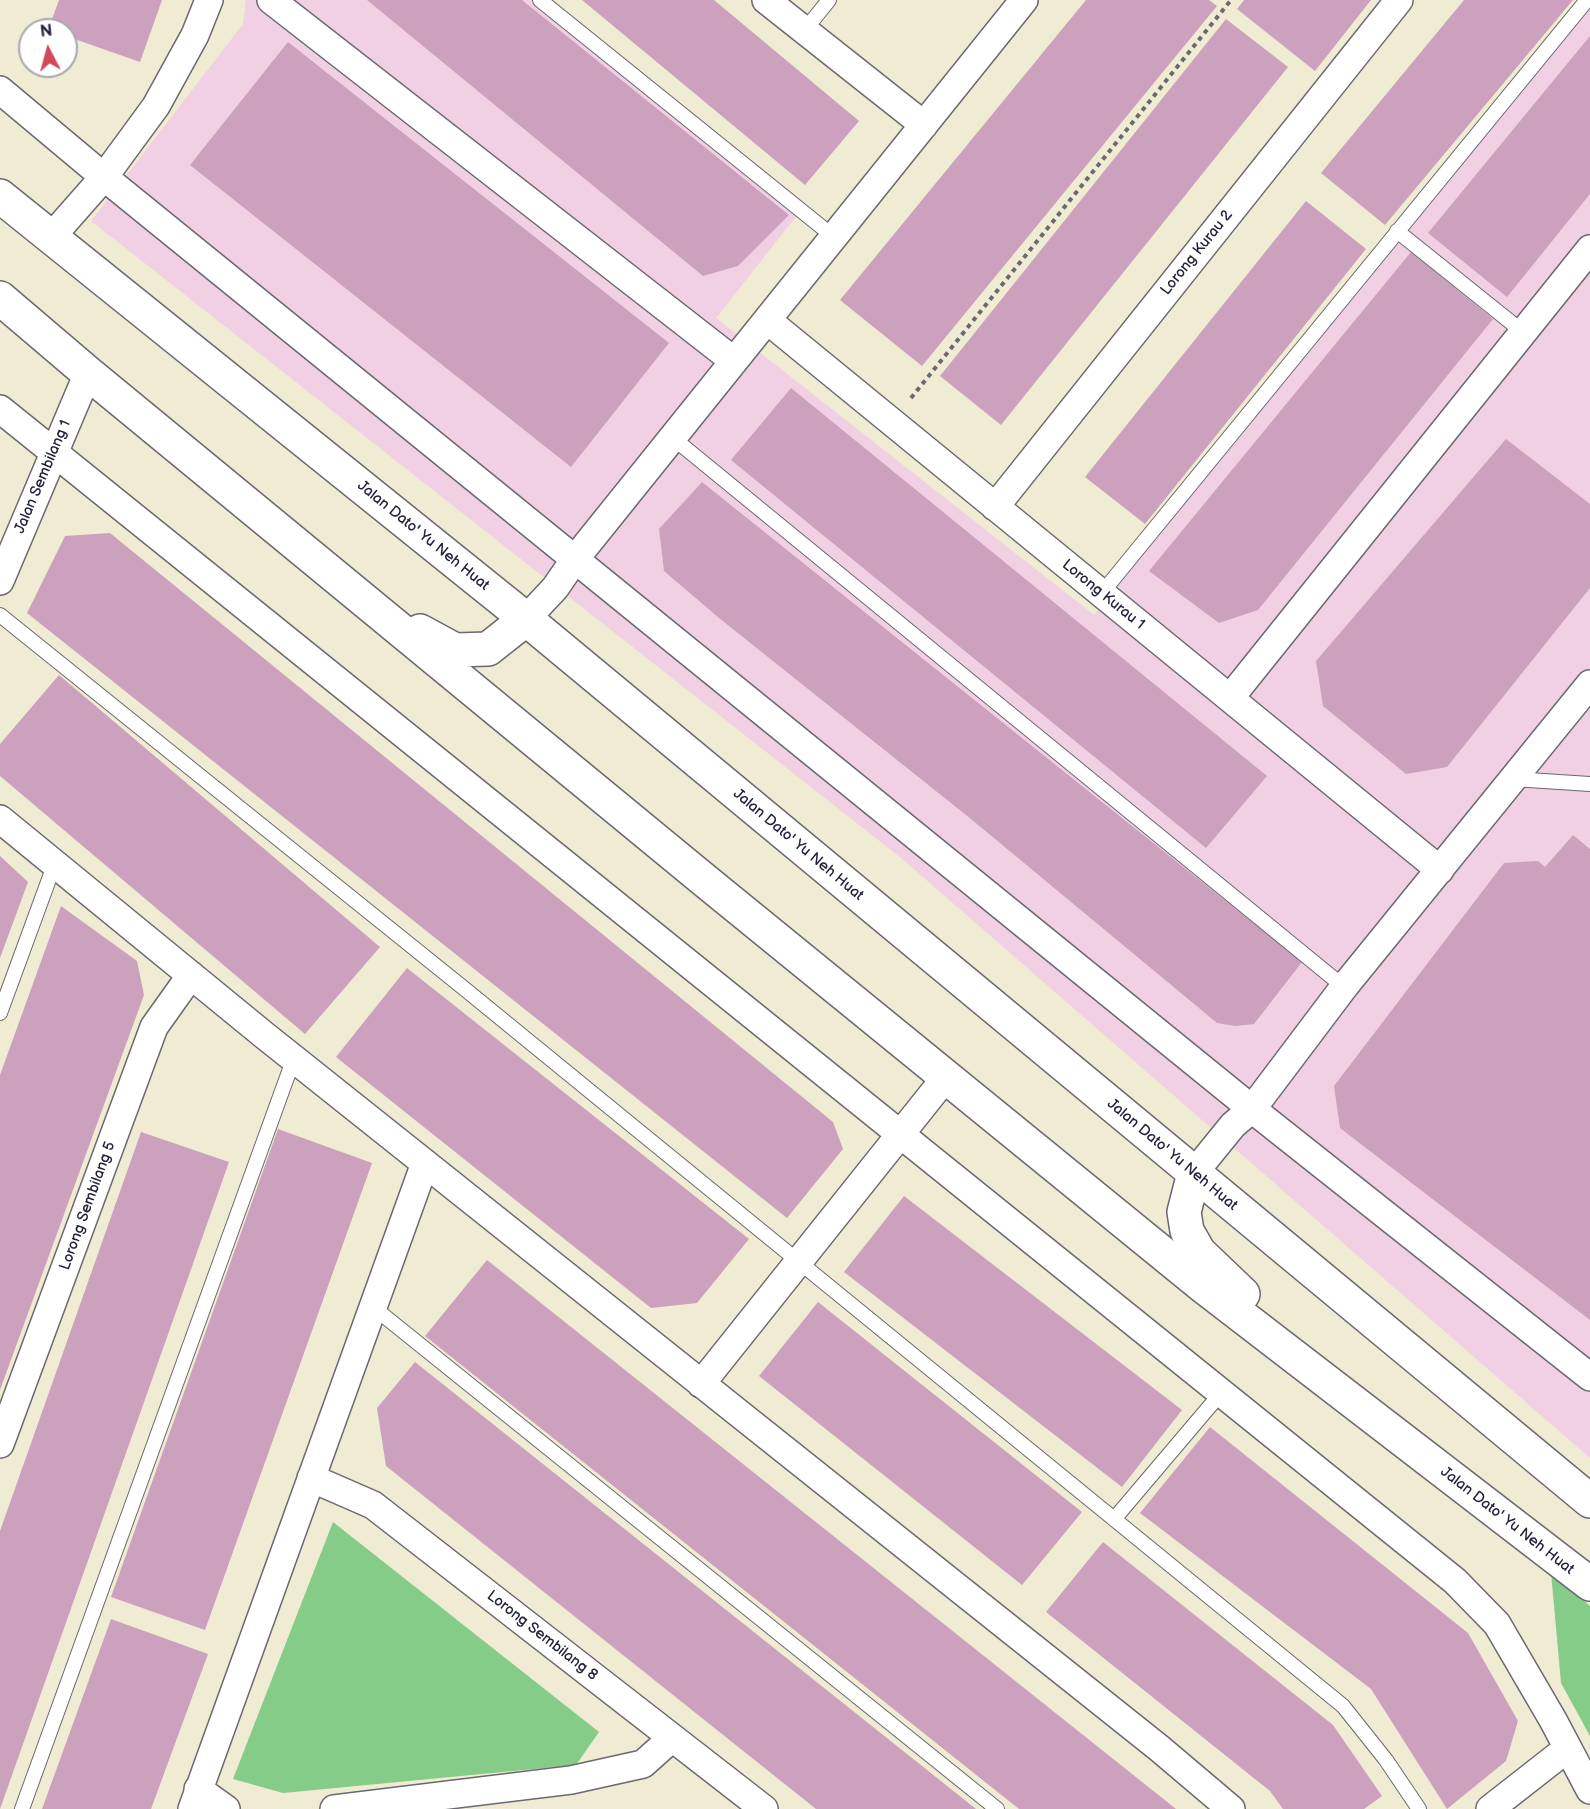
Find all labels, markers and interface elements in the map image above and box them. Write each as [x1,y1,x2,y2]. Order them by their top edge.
north arrow [18,18,78,78]
text: N [39,22,53,42]
street label: Lorong Kurau 2 [1157,207,1237,299]
street label: Jalan Sembilang 1 [11,418,75,536]
street label: Jalan Dato' Yu Neh Huat [353,477,493,595]
street label: Lorong Kurau 1 [1058,556,1148,634]
street label: Jalan Dato' Yu Neh Huat [729,785,867,905]
street label: Jalan Dato' Yu Neh Huat [1103,1095,1241,1215]
street label: Lorong Sembilang 5 [56,1139,120,1273]
street label: Jalan Dato' Yu Neh Huat [1437,1463,1577,1579]
street label: Lorong Sembilang 8 [483,1587,601,1685]

